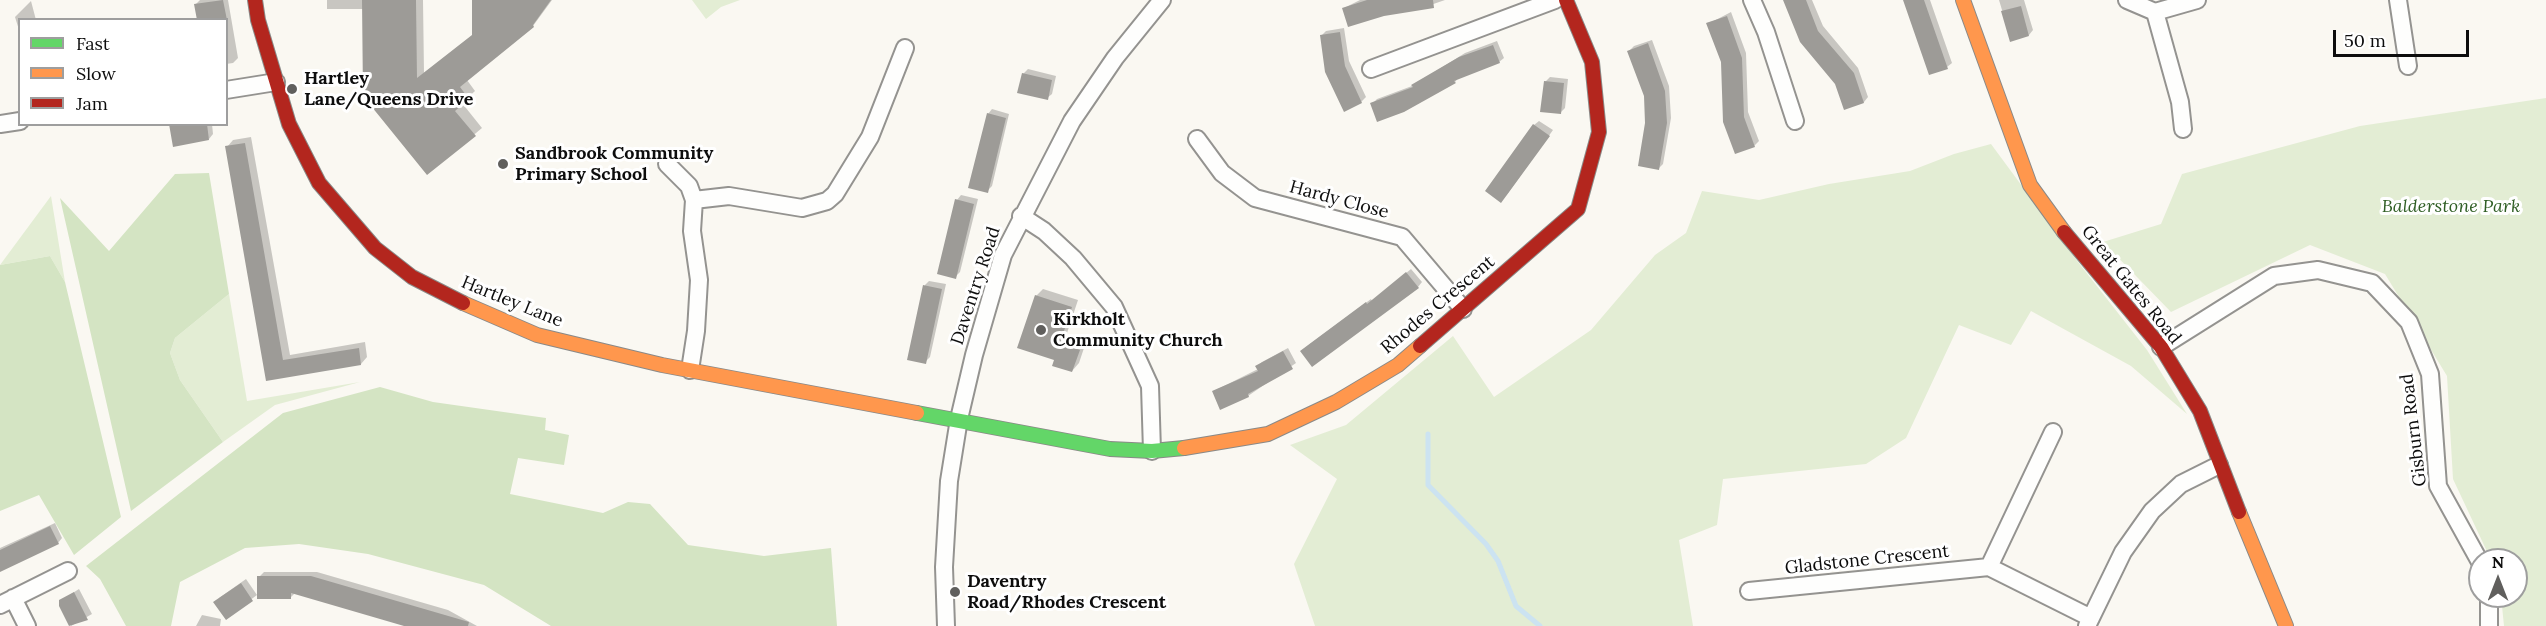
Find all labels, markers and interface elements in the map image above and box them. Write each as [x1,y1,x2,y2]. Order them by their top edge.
legend [18,18,228,126]
scale bar [2336,18,2472,56]
text: 50 m [2344,29,2386,52]
text: Fast [76,32,110,55]
text: Slow [76,62,116,85]
place label: Hartley Lane/Queens Drive [304,68,473,110]
marker: Hartley Lane/Queens Drive [285,82,299,96]
text: Jam [76,92,108,115]
place label: Sandbrook Community Primary School [515,143,713,186]
marker: Sandbrook Community Primary School [496,157,510,171]
street label: Hardy Close [1287,176,1391,224]
park label: Balderstone Park [2382,196,2520,218]
street label: Great Gates Road [2077,221,2185,349]
street label: Daventry Road [947,224,1005,348]
street label: Rhodes Crescent [1377,251,1499,359]
street label: Hartley Lane [458,272,566,332]
place label: Kirkholt Community Church [1053,309,1223,352]
marker: Kirkholt Community Church [1034,323,1048,337]
street label: Gisburn Road [2396,372,2432,488]
street label: Gladstone Crescent [1784,541,1950,579]
north arrow [2468,548,2528,608]
text: N [2492,552,2504,572]
place label: Daventry Road/Rhodes Crescent [967,571,1166,614]
marker: Daventry Road/Rhodes Crescent [948,585,962,599]

